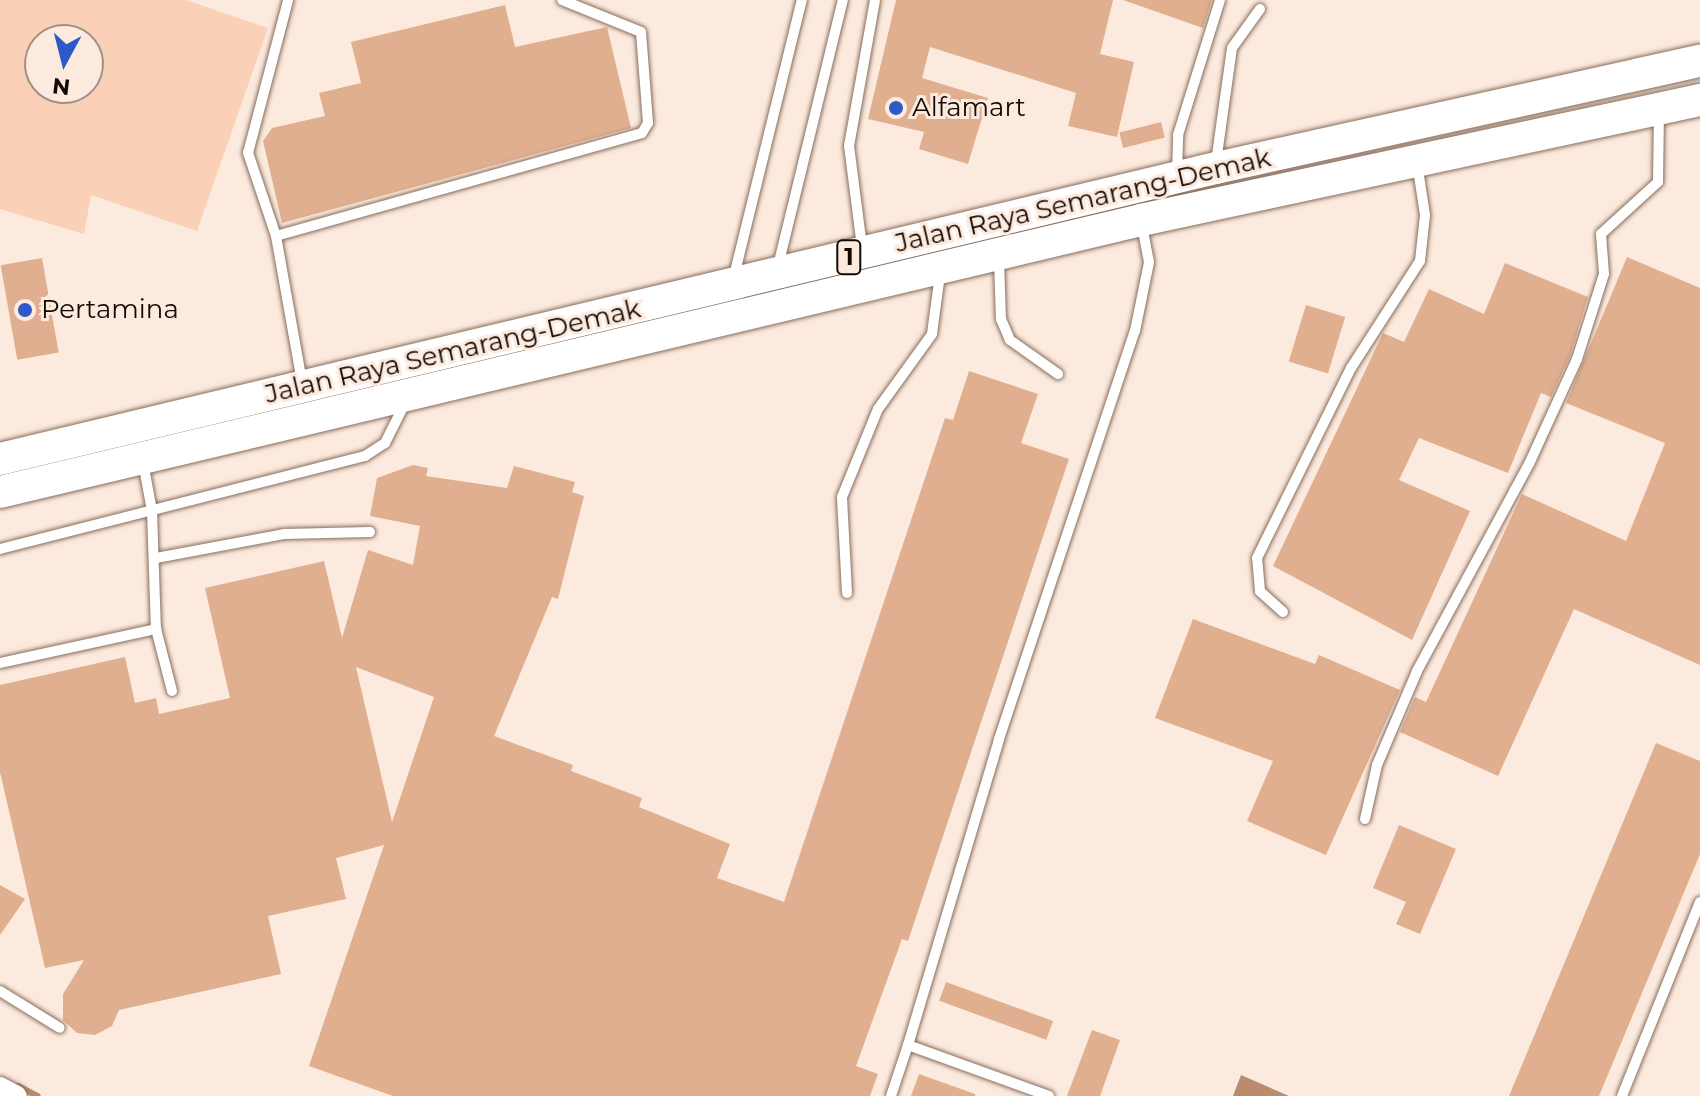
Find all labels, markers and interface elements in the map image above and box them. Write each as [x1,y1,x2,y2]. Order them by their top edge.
north arrow [24,24,104,104]
text: N [51,72,72,101]
place label: Alfamart [912,92,1026,124]
marker: Alfamart [887,99,905,117]
street label: Jalan Raya Semarang-Demak [892,143,1274,259]
road number: 1 [835,237,863,277]
place label: Pertamina [41,294,179,326]
street label: Jalan Raya Semarang-Demak [262,294,644,410]
marker: Pertamina [16,301,34,319]

